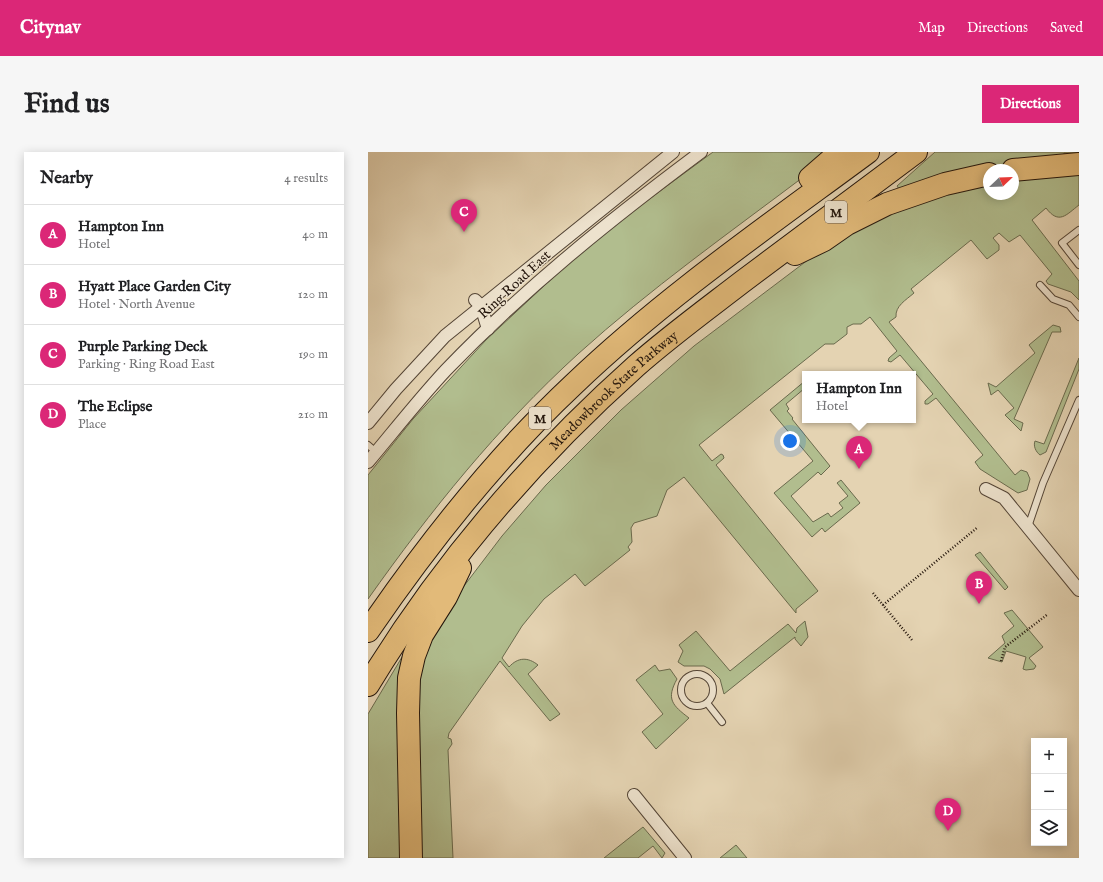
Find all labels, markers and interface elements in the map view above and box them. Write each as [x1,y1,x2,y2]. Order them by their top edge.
text: Citynav [20,16,81,40]
text: Map [918,19,945,37]
text: Directions [967,19,1028,37]
text: Saved [1050,19,1083,37]
button: Directions [982,85,1079,123]
text: Find us [24,87,110,122]
north arrow [983,164,1019,200]
text: Nearby [40,168,93,189]
text: 4 results [284,170,328,187]
pin: C [451,199,477,232]
road number: M [825,201,847,223]
text: Hampton Inn [78,217,164,236]
text: A [49,226,57,243]
text: 40 m [302,226,328,243]
text: Hotel [78,236,110,253]
street label: Ring Road East [475,246,555,323]
text: Hyatt Place Garden City [78,277,231,296]
text: B [49,286,57,303]
text: 120 m [298,286,328,303]
text: Hotel · North Avenue [78,296,195,313]
street label: Meadowbrook State Parkway [546,327,682,455]
text: Purple Parking Deck [78,337,208,356]
text: C [48,346,58,363]
text: 190 m [298,346,328,363]
text: Parking · Ring Road East [78,356,215,373]
popup [802,371,916,423]
text: Hampton Inn [816,379,902,398]
text: The Eclipse [78,397,152,416]
text: Hotel [816,398,848,415]
text: D [48,406,58,423]
text: 210 m [298,406,328,423]
road number: M [529,407,551,429]
text: Place [78,416,106,433]
your location [780,431,800,451]
pin: A [846,436,872,469]
pin: B [966,571,992,604]
map controls [1031,738,1067,846]
button: + [1031,738,1067,774]
button: − [1031,774,1067,810]
pin: D [935,798,961,831]
button: layers [1031,810,1067,846]

